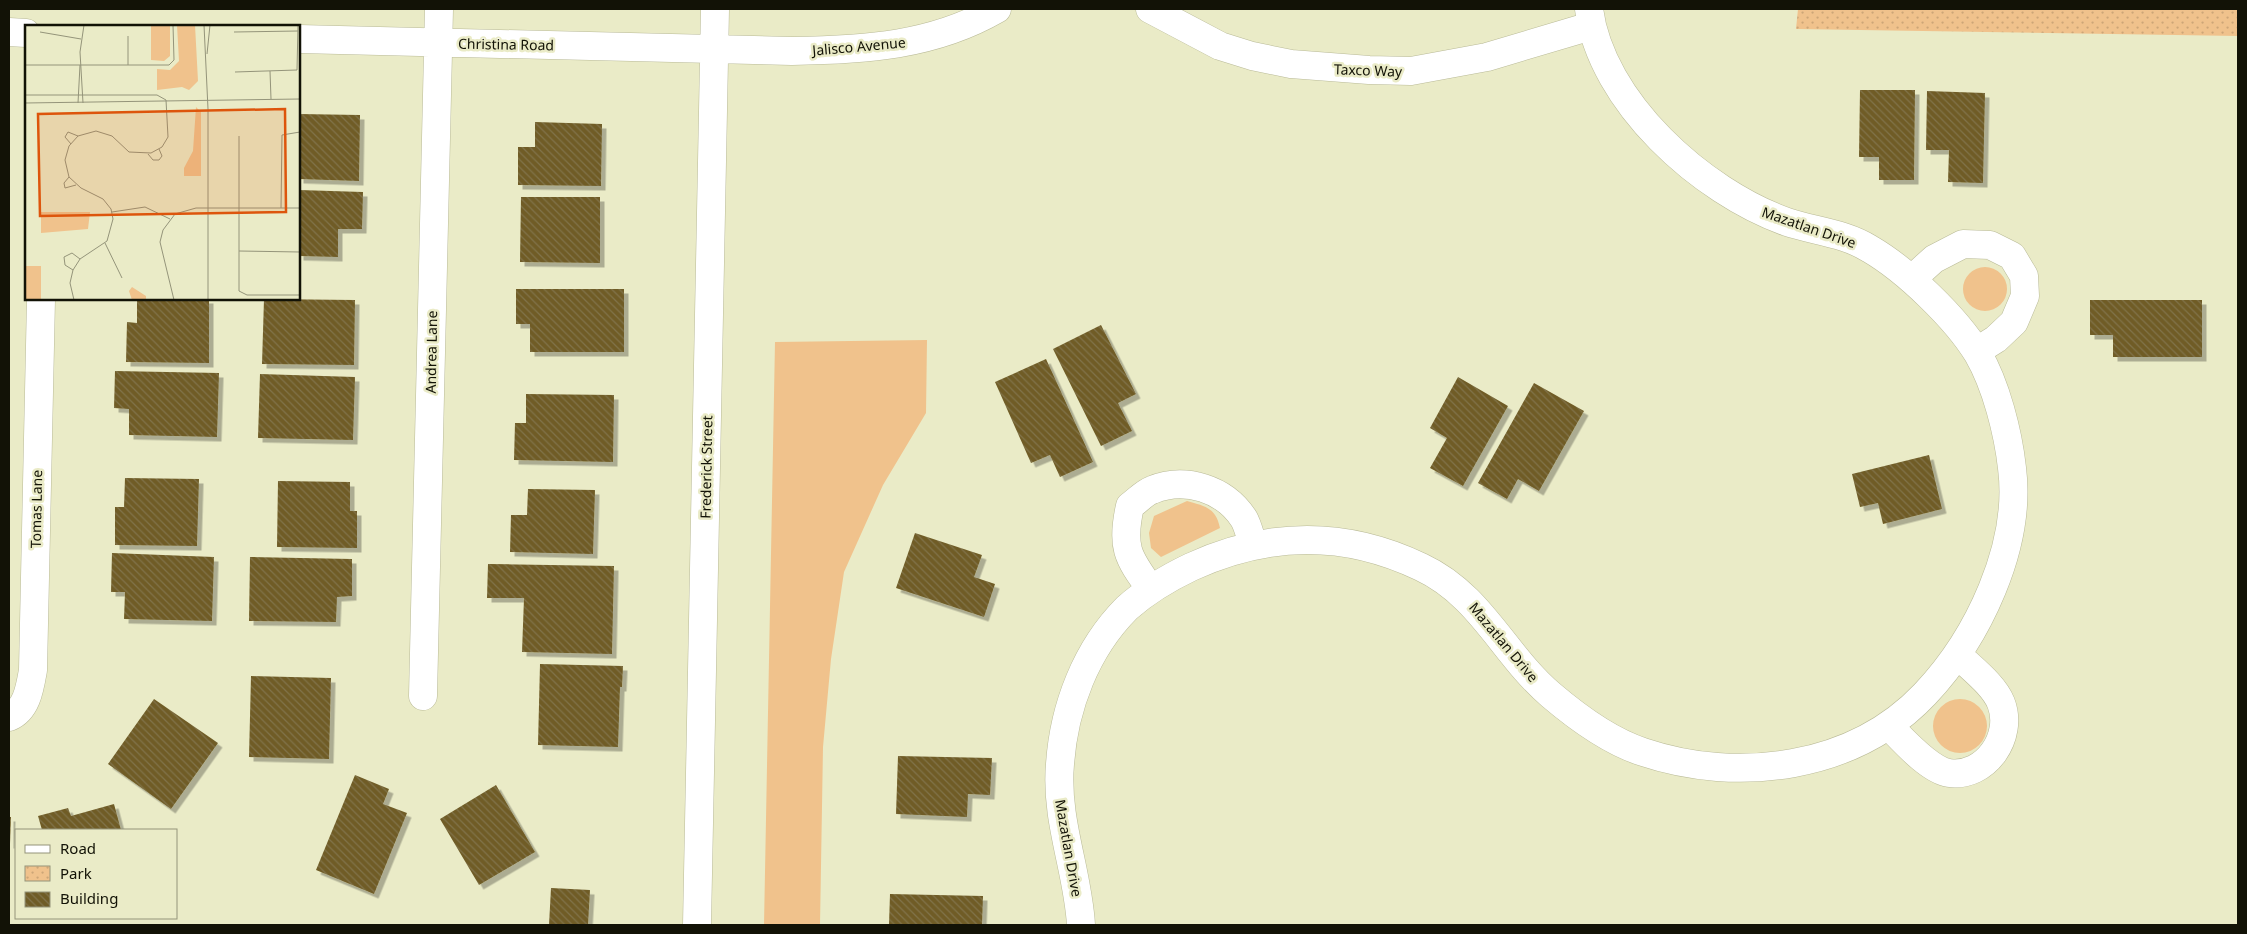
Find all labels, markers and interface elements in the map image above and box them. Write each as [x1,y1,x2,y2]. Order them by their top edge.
inset map [25,25,300,300]
street label: Jalisco Avenue [810,32,907,60]
street label: Christina Road [458,34,554,54]
street label: Taxco Way [1334,59,1403,81]
street label: Mazatlan Drive [1759,202,1859,252]
street label: Andrea Lane [421,310,441,394]
street label: Frederick Street [696,415,716,519]
street label: Tomas Lane [26,470,46,548]
street label: Mazatlan Drive [1465,598,1543,686]
street label: Mazatlan Drive [1051,798,1087,898]
legend [15,829,178,919]
text: Road [60,838,96,858]
text: Park [60,863,92,883]
text: Building [60,888,118,908]

